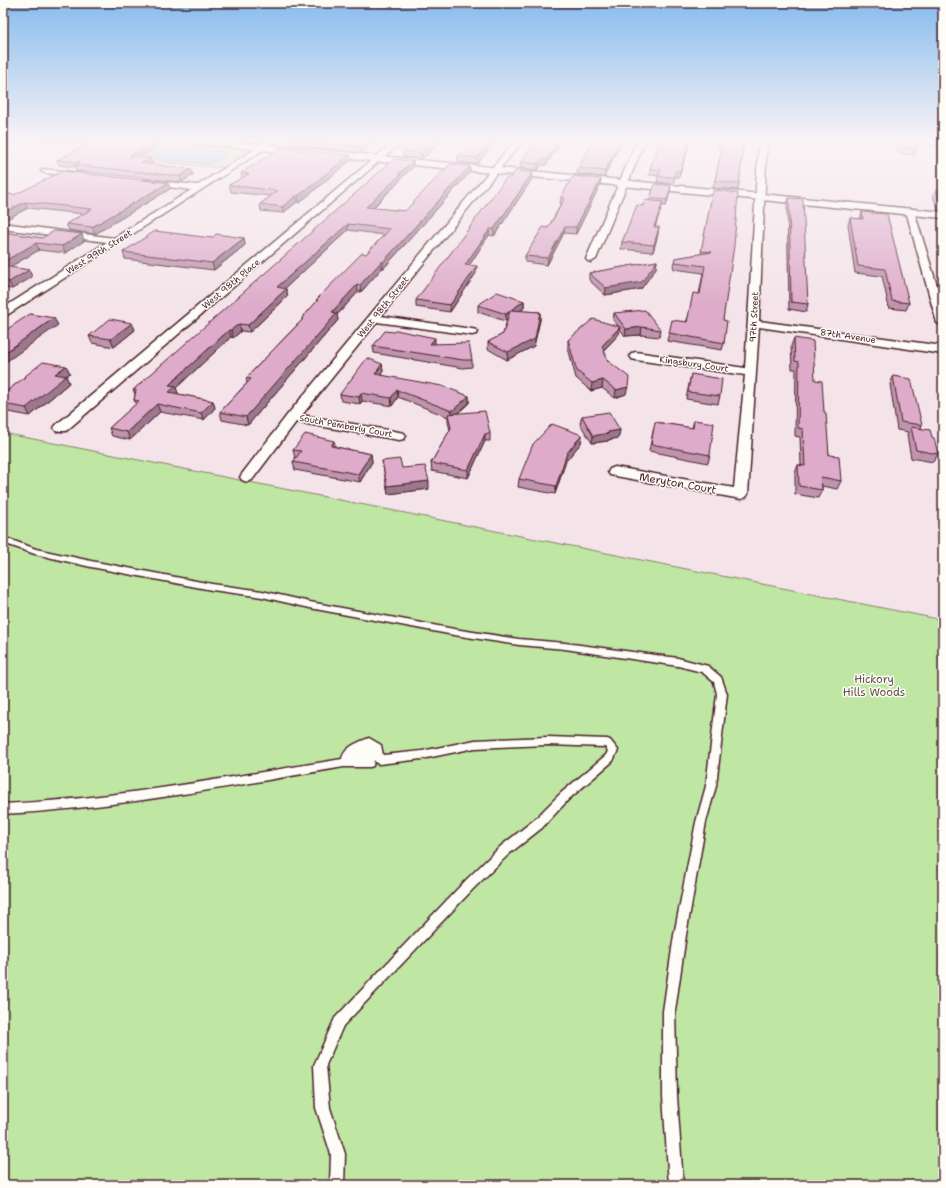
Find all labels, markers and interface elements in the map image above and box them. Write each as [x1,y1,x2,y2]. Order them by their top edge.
street label: West 99th Street [64,227,134,277]
street label: West 98th Place [199,256,263,312]
street label: West 98th Street [354,274,412,340]
street label: 97th Street [747,291,761,343]
street label: 87th Avenue [819,326,877,346]
street label: Kingsbury Court [659,353,729,375]
street label: South Pemberly Court [298,412,394,440]
street label: Meryton Court [638,469,718,498]
park label: Hickory Hills Woods [843,672,905,700]

